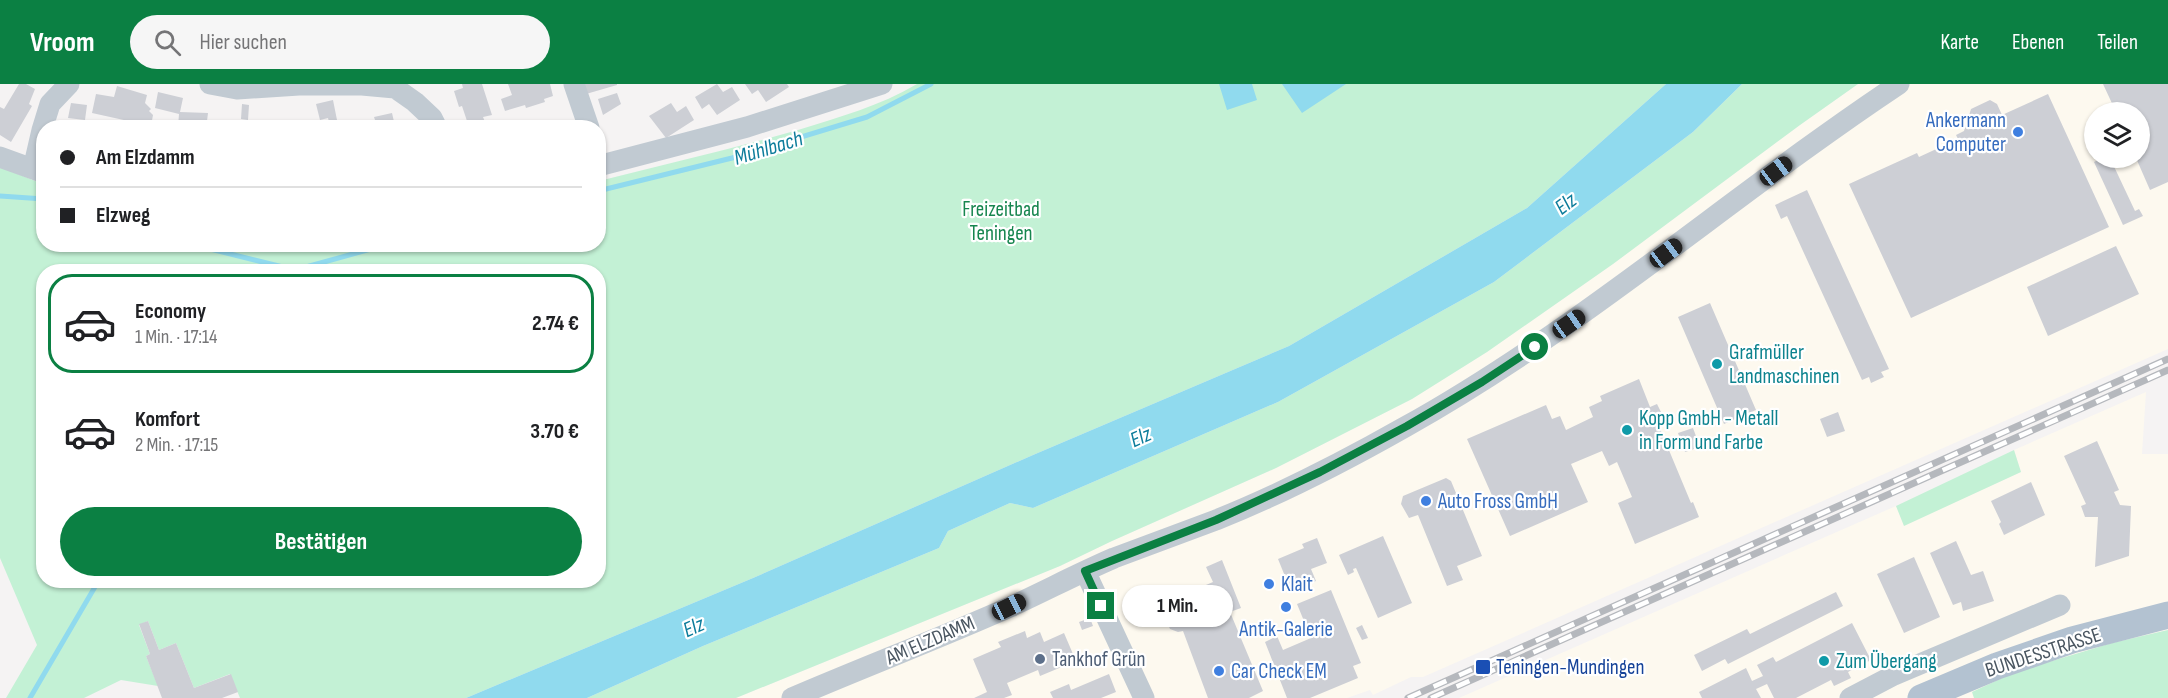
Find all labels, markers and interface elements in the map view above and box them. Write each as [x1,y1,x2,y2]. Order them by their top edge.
search box [130,15,550,69]
text: Vroom [30,26,94,59]
icon: search [151,26,184,59]
text: Hier suchen [199,29,287,56]
text: Karte [1941,30,1979,55]
text: Ebenen [2012,30,2064,55]
text: Teilen [2097,30,2138,55]
map controls [2084,102,2150,168]
button: layers [2084,102,2150,168]
place label: Ankermann Computer [1925,108,2006,157]
water label: Mühlbach [731,125,806,172]
marker: Ankermann Computer [2011,125,2025,139]
text: Am Elzdamm [96,144,195,171]
car [1756,153,1796,189]
water label: Elz [1550,186,1583,221]
park label: Freizeitbad Teningen [962,197,1040,246]
text: Elzweg [96,202,150,229]
car [1646,235,1686,271]
icon: car [63,297,117,351]
text: Economy [135,298,206,325]
car [1549,306,1589,342]
text: 2.74 € [532,310,579,337]
text: 1 Min. · 17:14 [135,325,217,349]
route start [1521,333,1548,360]
place label: Grafmüller Landmaschinen [1729,340,1839,389]
marker: Grafmüller Landmaschinen [1710,357,1724,371]
icon: car [63,405,117,459]
text: Komfort [135,406,200,433]
place label: Kopp GmbH - Metall in Form und Farbe [1639,406,1778,455]
text: 3.70 € [530,418,579,445]
water label: Elz [1126,420,1156,454]
marker: Kopp GmbH - Metall in Form und Farbe [1620,423,1634,437]
text: 2 Min. · 17:15 [135,433,218,457]
place label: Auto Fross GmbH [1437,489,1558,514]
marker: Auto Fross GmbH [1419,494,1433,508]
button: Bestätigen [60,507,582,576]
place label: Klait [1281,572,1313,597]
marker: Klait [1262,577,1276,591]
callout: 1 Min. [1122,585,1233,627]
car [989,591,1029,623]
route end [1087,592,1114,619]
text: 1 Min. [1157,594,1198,618]
marker: Antik-Galerie [1279,600,1293,614]
water label: Elz [679,610,709,644]
street label: AM ELZDAMM [881,611,978,671]
place label: Antik-Galerie [1238,617,1333,642]
street label: BUNDESSTRASSE [1982,622,2104,683]
place label: Tankhof Grün [1052,647,1146,672]
place label: Zum Übergang [1836,649,1937,674]
marker: Tankhof Grün [1033,652,1047,666]
marker: Zum Übergang [1817,654,1831,668]
place label: Teningen-Mundingen [1496,655,1645,680]
marker: Teningen-Mundingen [1474,658,1492,676]
place label: Car Check EM [1231,659,1327,684]
marker: Car Check EM [1212,664,1226,678]

